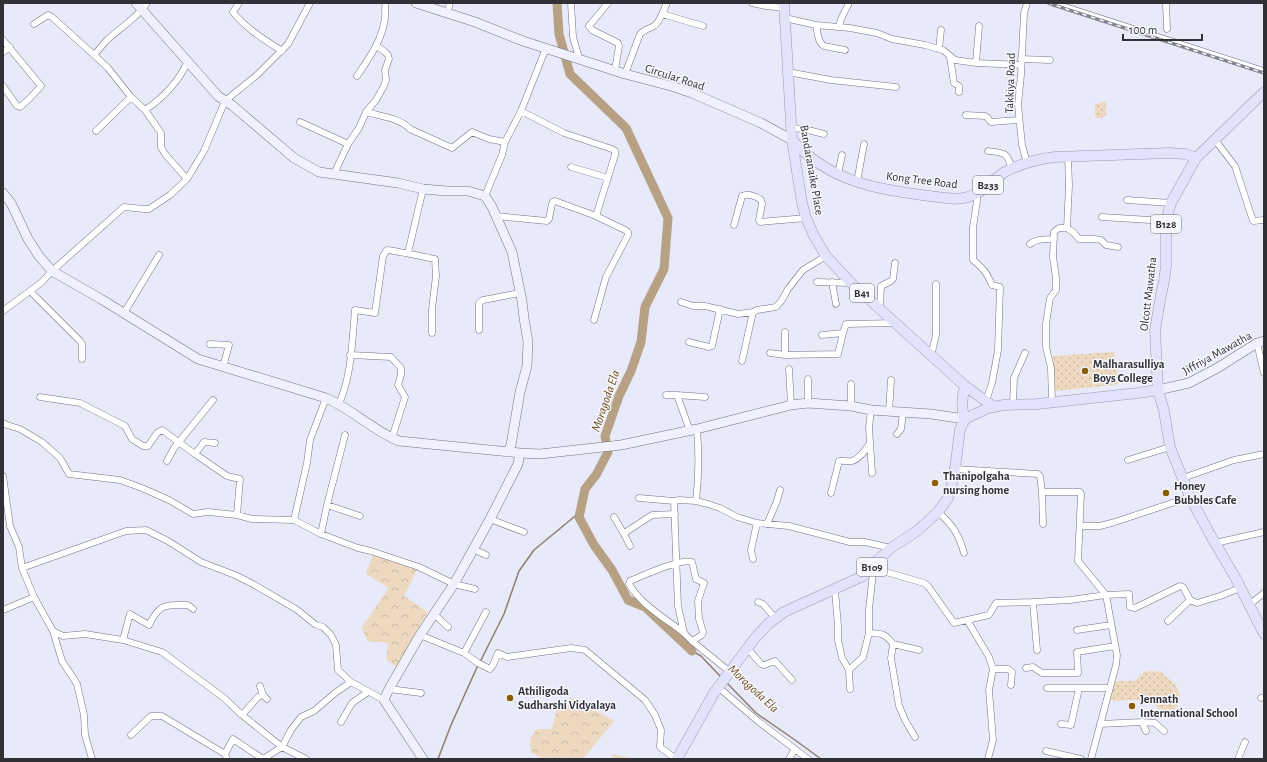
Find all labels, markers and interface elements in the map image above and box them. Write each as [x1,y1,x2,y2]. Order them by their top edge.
scale bar [1123,16,1202,42]
text: 100 m [1129,24,1157,36]
street label: Takkiya Road [1003,52,1018,114]
street label: Circular Road [644,62,706,92]
street label: Bandaranaike Place [798,124,826,216]
street label: Kong Tree Road [886,170,958,190]
road number: B233 [973,176,1003,194]
road number: B128 [1151,215,1181,233]
street label: Olcott Mawatha [1138,256,1159,332]
road number: B41 [850,284,874,302]
street label: Jiffriya Mawatha [1180,329,1254,378]
place label: Malharasulliya Boys College [1093,358,1165,385]
marker: Malharasulliya Boys College [1080,366,1090,376]
water label: Moragoda Ela [589,368,623,433]
place label: Thanipolgaha nursing home [943,470,1010,496]
marker: Thanipolgaha nursing home [930,478,940,488]
place label: Honey Bubbles Cafe [1174,480,1237,506]
marker: Honey Bubbles Cafe [1161,488,1171,498]
road number: B109 [857,558,887,576]
water label: Moragoda Ela [725,662,781,716]
place label: Athiligoda Sudharshi Vidyalaya [518,685,616,712]
marker: Athiligoda Sudharshi Vidyalaya [505,693,515,703]
place label: Jennath International School [1140,693,1238,719]
marker: Jennath International School [1127,701,1137,711]

